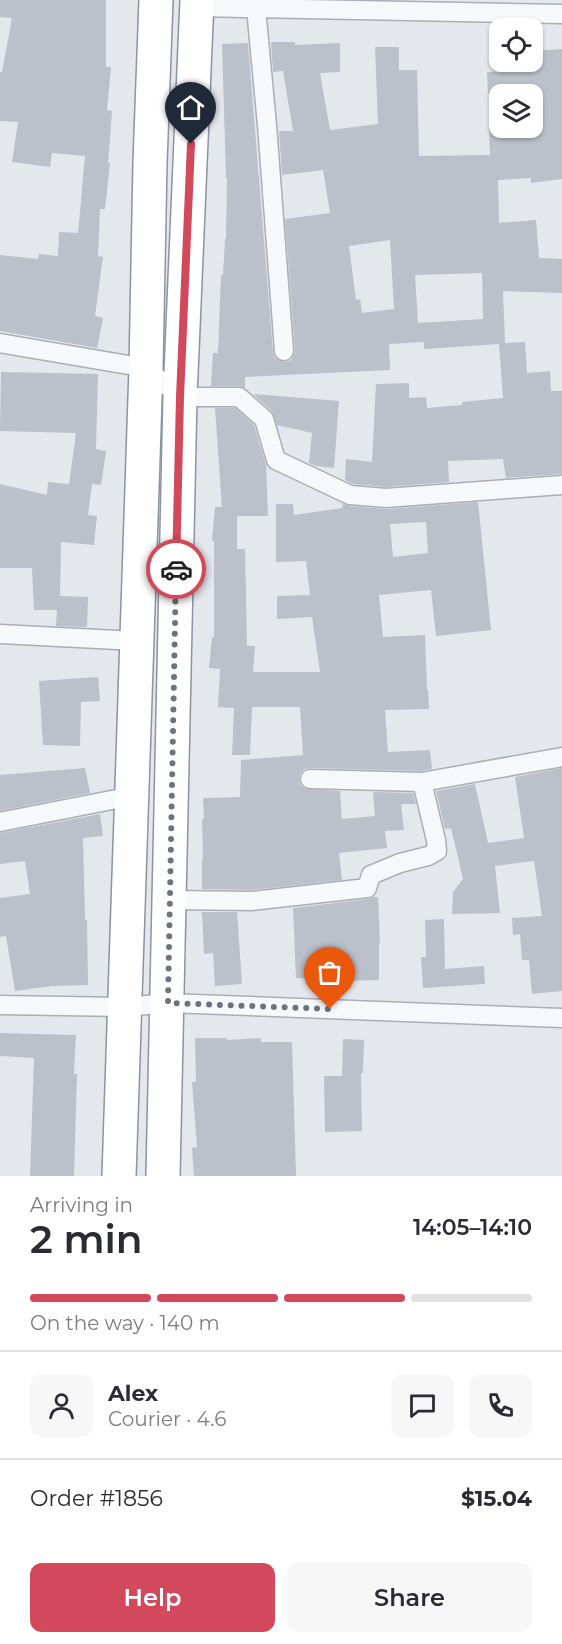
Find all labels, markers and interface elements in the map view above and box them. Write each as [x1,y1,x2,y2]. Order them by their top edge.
map controls [489,18,543,138]
button: locate [489,18,543,72]
pin [165,82,216,144]
button: layers [489,84,543,138]
icon: home [174,91,207,124]
courier [146,539,206,599]
icon: car [160,553,193,586]
pin [304,947,355,1009]
icon: bag [313,956,346,989]
text: Arriving in [30,1193,133,1217]
text: 14:05–14:10 [413,1214,532,1241]
text: 2 min [30,1215,143,1263]
text: On the way · 140 m [30,1311,220,1335]
button: person [30,1374,93,1437]
button: chat [391,1374,454,1437]
button: phone [469,1374,532,1437]
text: Alex [108,1380,158,1407]
text: Courier · 4.6 [108,1407,226,1431]
text: Order #1856 [30,1485,163,1512]
text: $15.04 [461,1485,532,1512]
button: Help [30,1563,275,1632]
button: Share [287,1563,532,1632]

